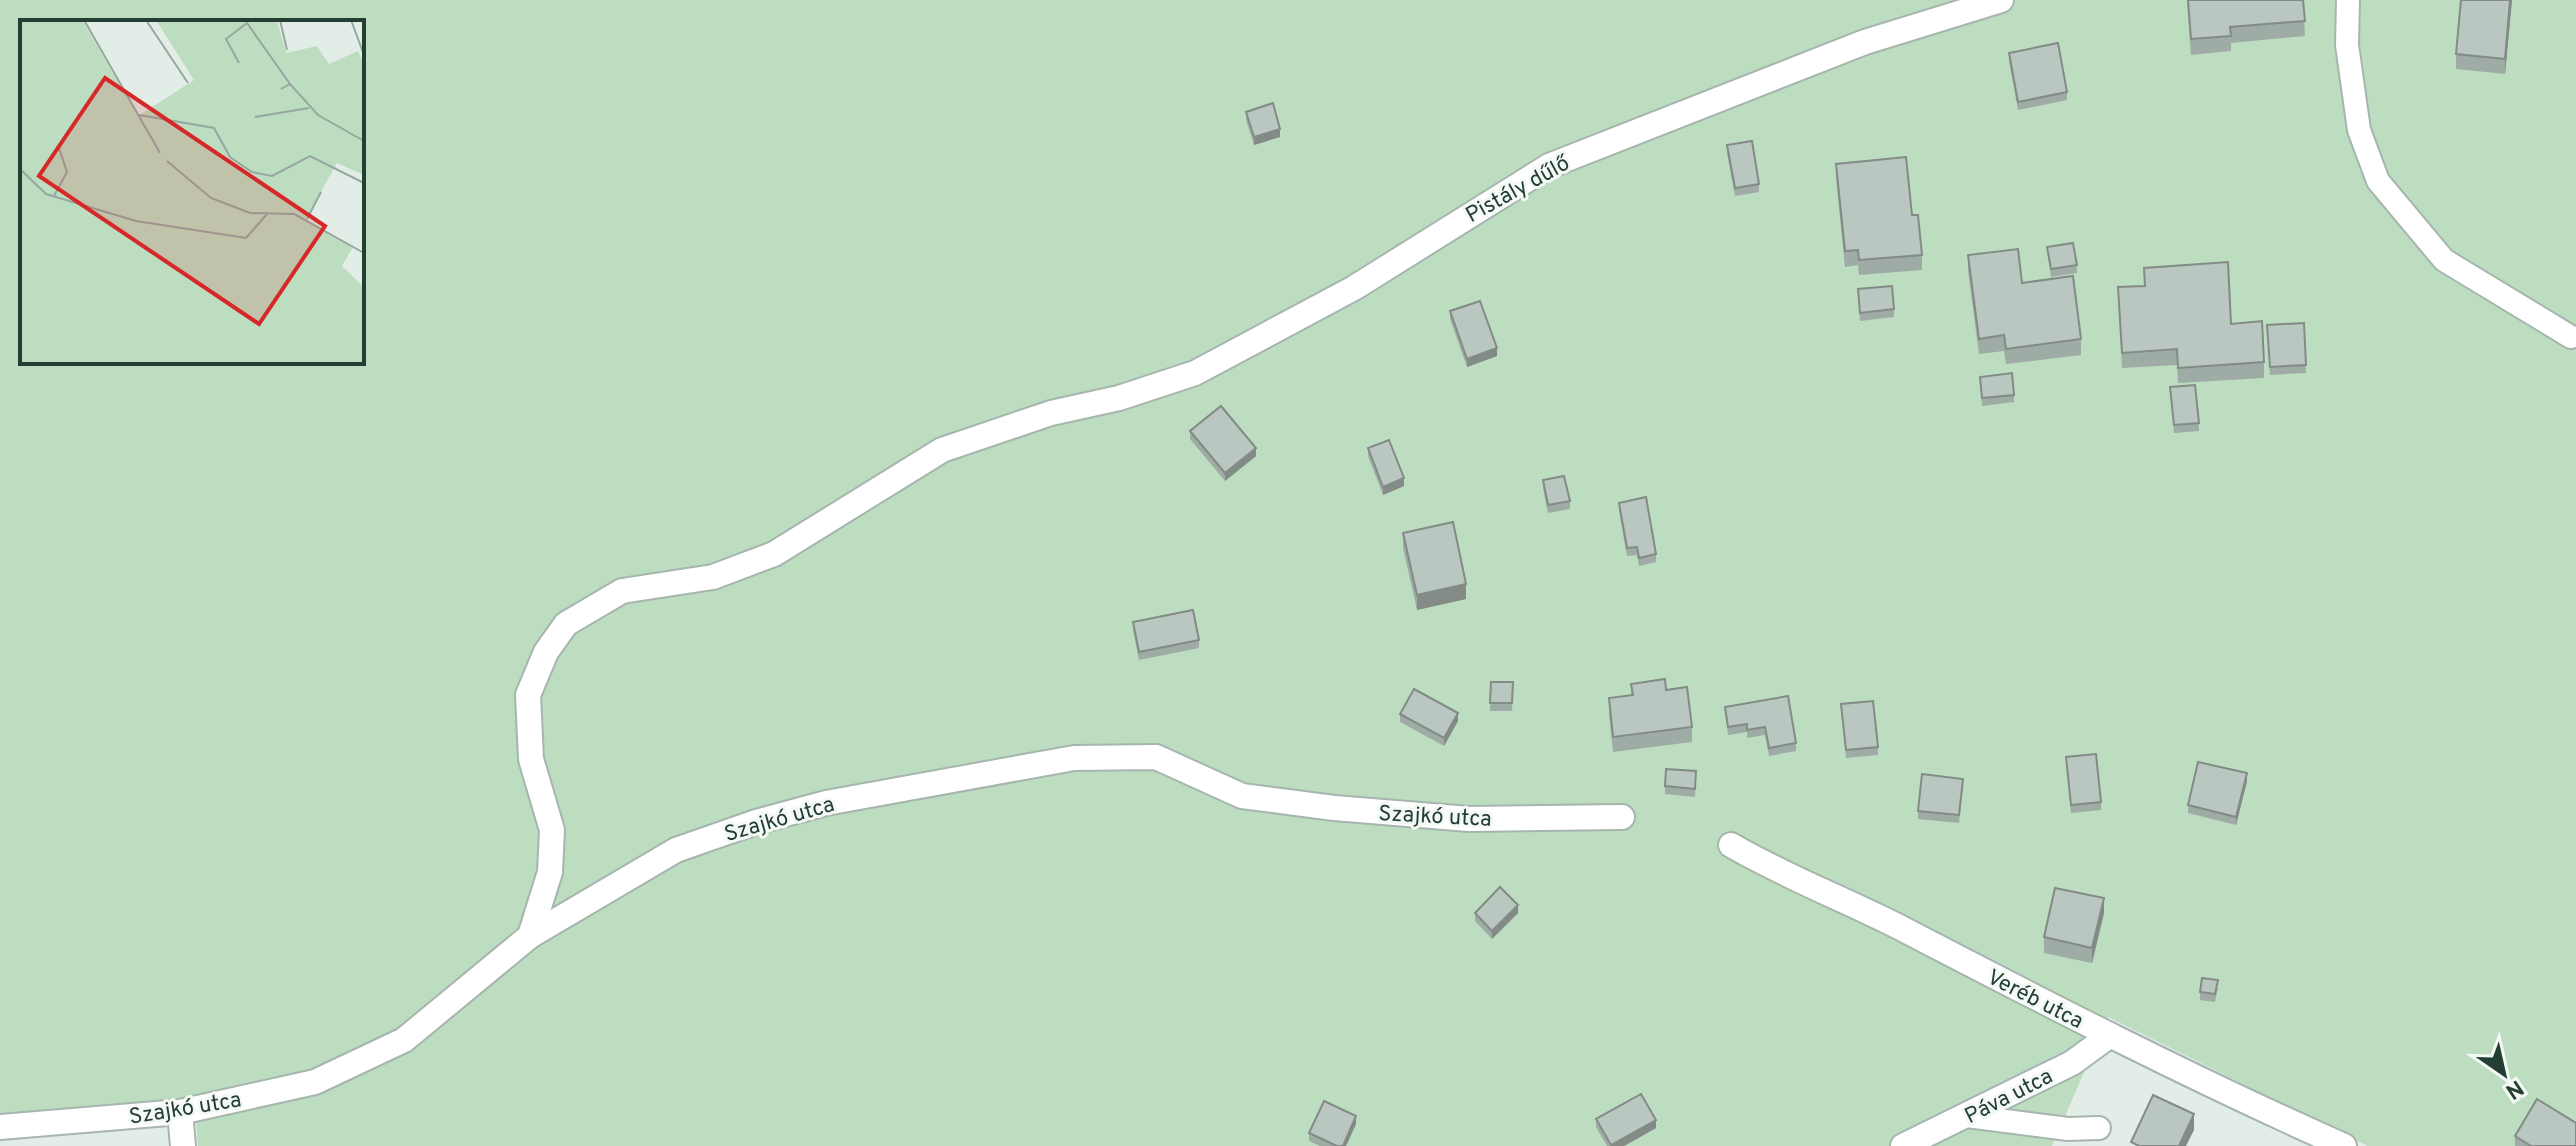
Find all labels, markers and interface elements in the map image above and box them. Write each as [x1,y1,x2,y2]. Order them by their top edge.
inset map [20,20,364,364]
street label: Pistály dűlő [1461,150,1576,230]
street label: Szajkó utca [721,792,838,849]
street label: Szajkó utca [1378,801,1492,834]
street label: Veréb utca [1982,964,2088,1036]
north arrow [2464,1034,2544,1114]
street label: Páva utca [1961,1064,2058,1131]
text: N [2500,1073,2528,1104]
street label: Szajkó utca [127,1087,244,1132]

